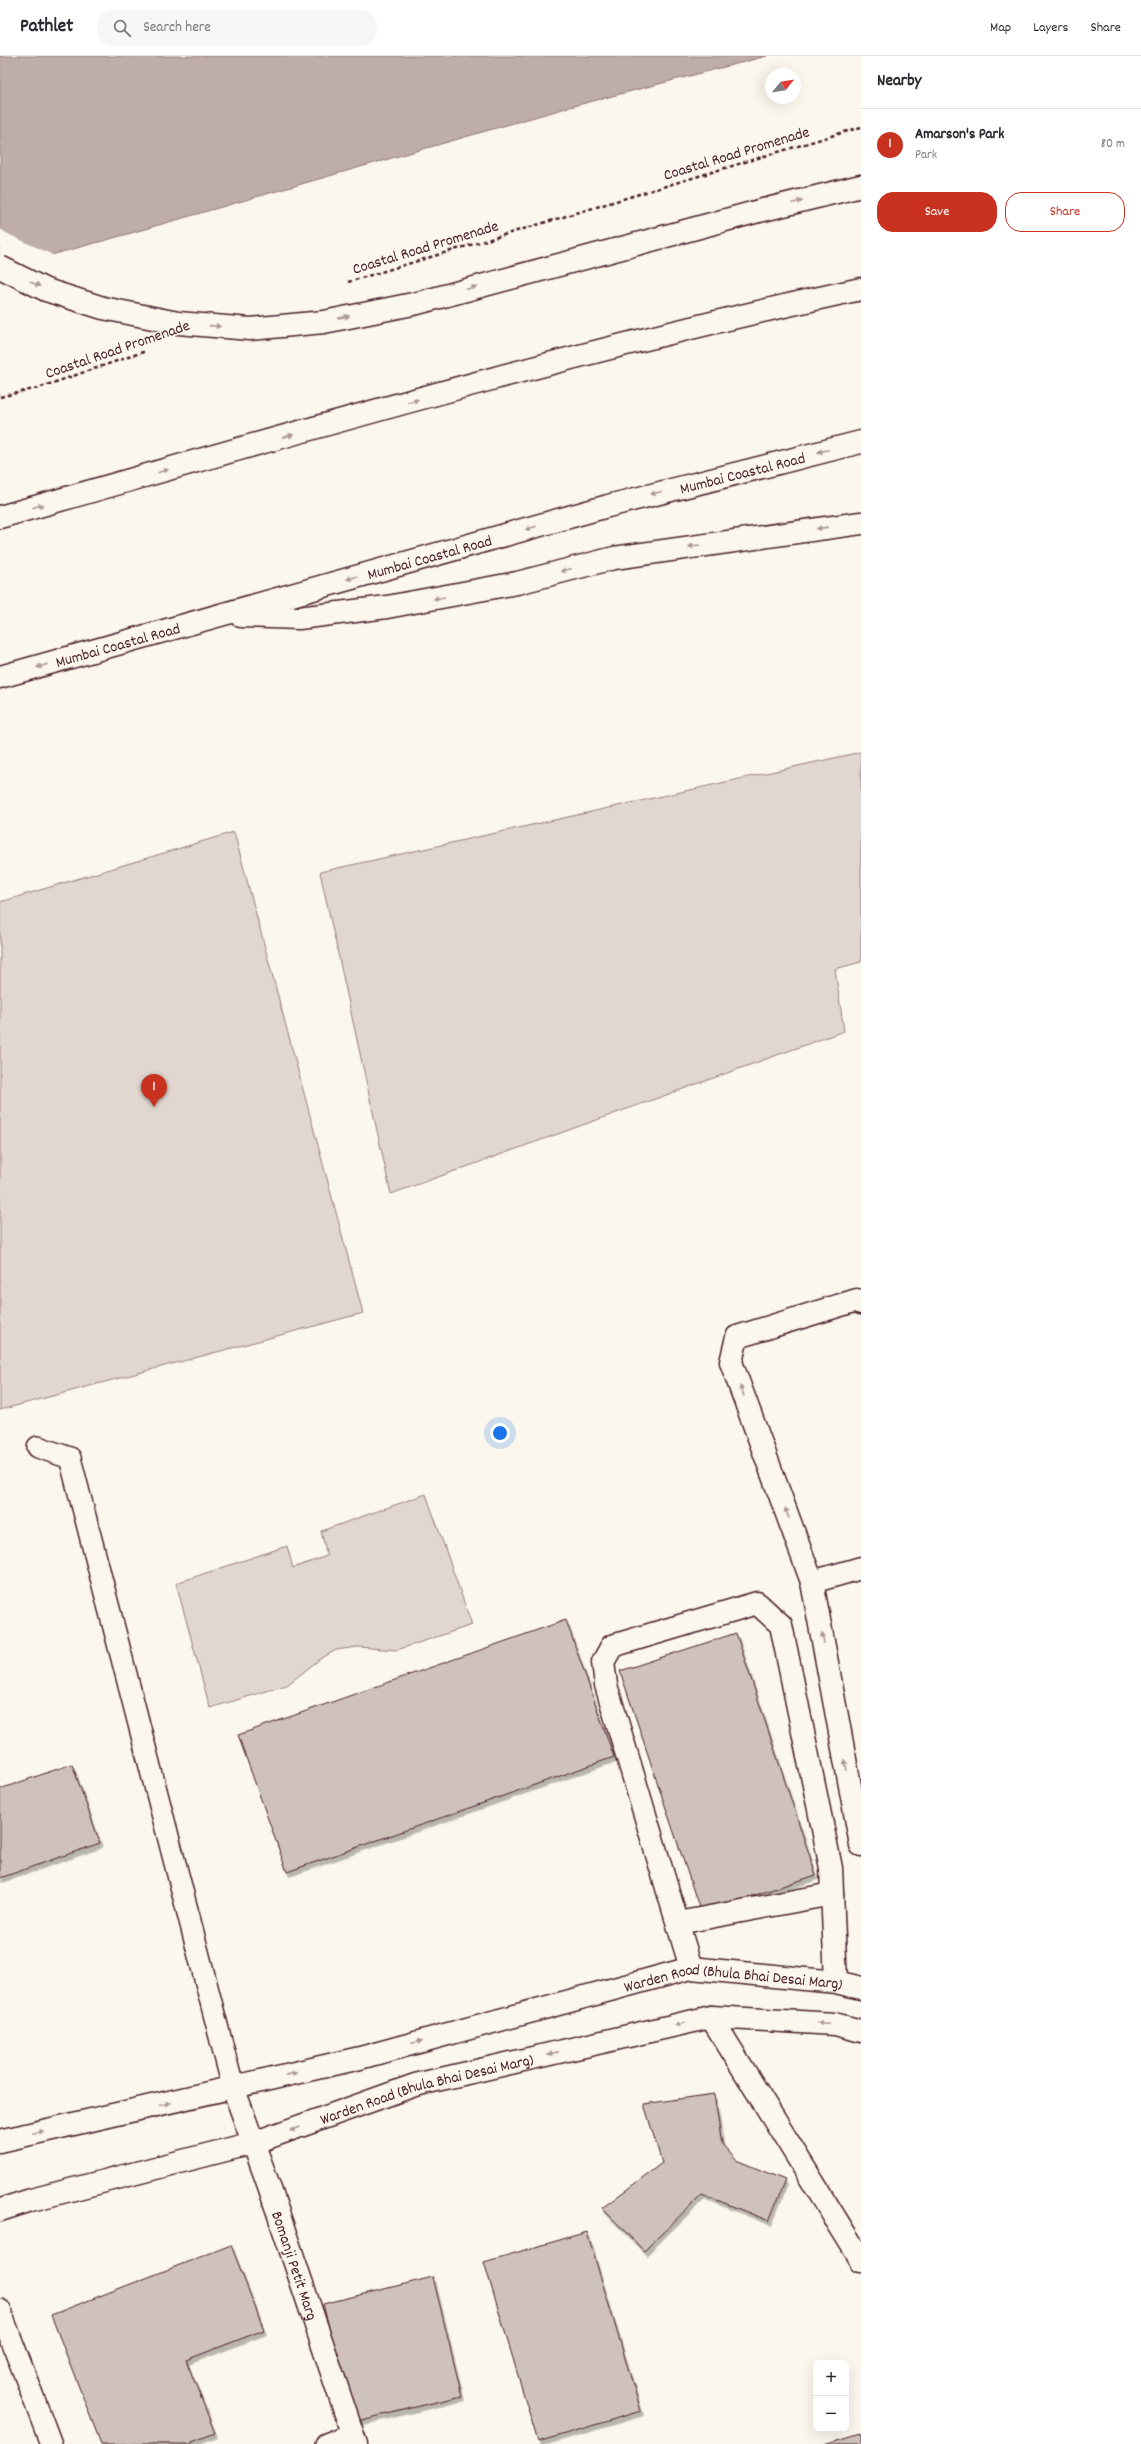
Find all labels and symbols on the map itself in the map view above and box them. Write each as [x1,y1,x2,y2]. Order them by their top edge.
north arrow [765,68,801,104]
street label: Coastal Road Promenade [661,121,813,188]
one-way arrow [791,198,803,204]
street label: Coastal Road Promenade [350,215,502,282]
one-way arrow [29,281,41,287]
one-way arrow [465,285,477,291]
one-way arrow [338,314,351,320]
street label: Coastal Road Promenade [42,315,193,386]
one-way arrow [209,322,221,329]
one-way arrow [407,398,419,404]
one-way arrow [282,432,294,438]
street label: Mumbai Coastal Road [678,448,808,501]
one-way arrow [817,448,829,454]
one-way arrow [157,468,169,474]
one-way arrow [650,491,663,497]
one-way arrow [32,503,44,509]
one-way arrow [525,525,537,531]
one-way arrow [816,525,828,531]
street label: Mumbai Coastal Road [365,530,495,587]
one-way arrow [688,543,700,549]
one-way arrow [560,567,572,573]
one-way arrow [346,575,358,581]
one-way arrow [433,595,445,601]
street label: Mumbai Coastal Road [53,618,183,675]
one-way arrow [35,663,47,669]
pin: 1 [141,1074,167,1107]
one-way arrow [739,1385,745,1397]
your location [490,1423,510,1443]
one-way arrow [784,1507,790,1519]
one-way arrow [819,1632,825,1644]
one-way arrow [843,1759,849,1772]
street label: Warden Road (Bhula Bhai Desai Marg) [622,1959,845,2000]
one-way arrow [816,2020,829,2026]
one-way arrow [674,2022,686,2028]
one-way arrow [412,2039,424,2045]
street label: Warden Road (Bhula Bhai Desai Marg) [317,2049,536,2132]
one-way arrow [547,2051,560,2057]
one-way arrow [285,2070,297,2076]
one-way arrow [159,2101,171,2107]
one-way arrow [288,2126,300,2132]
one-way arrow [32,2129,44,2135]
street label: Bomanji Petit Marg [264,2208,322,2324]

